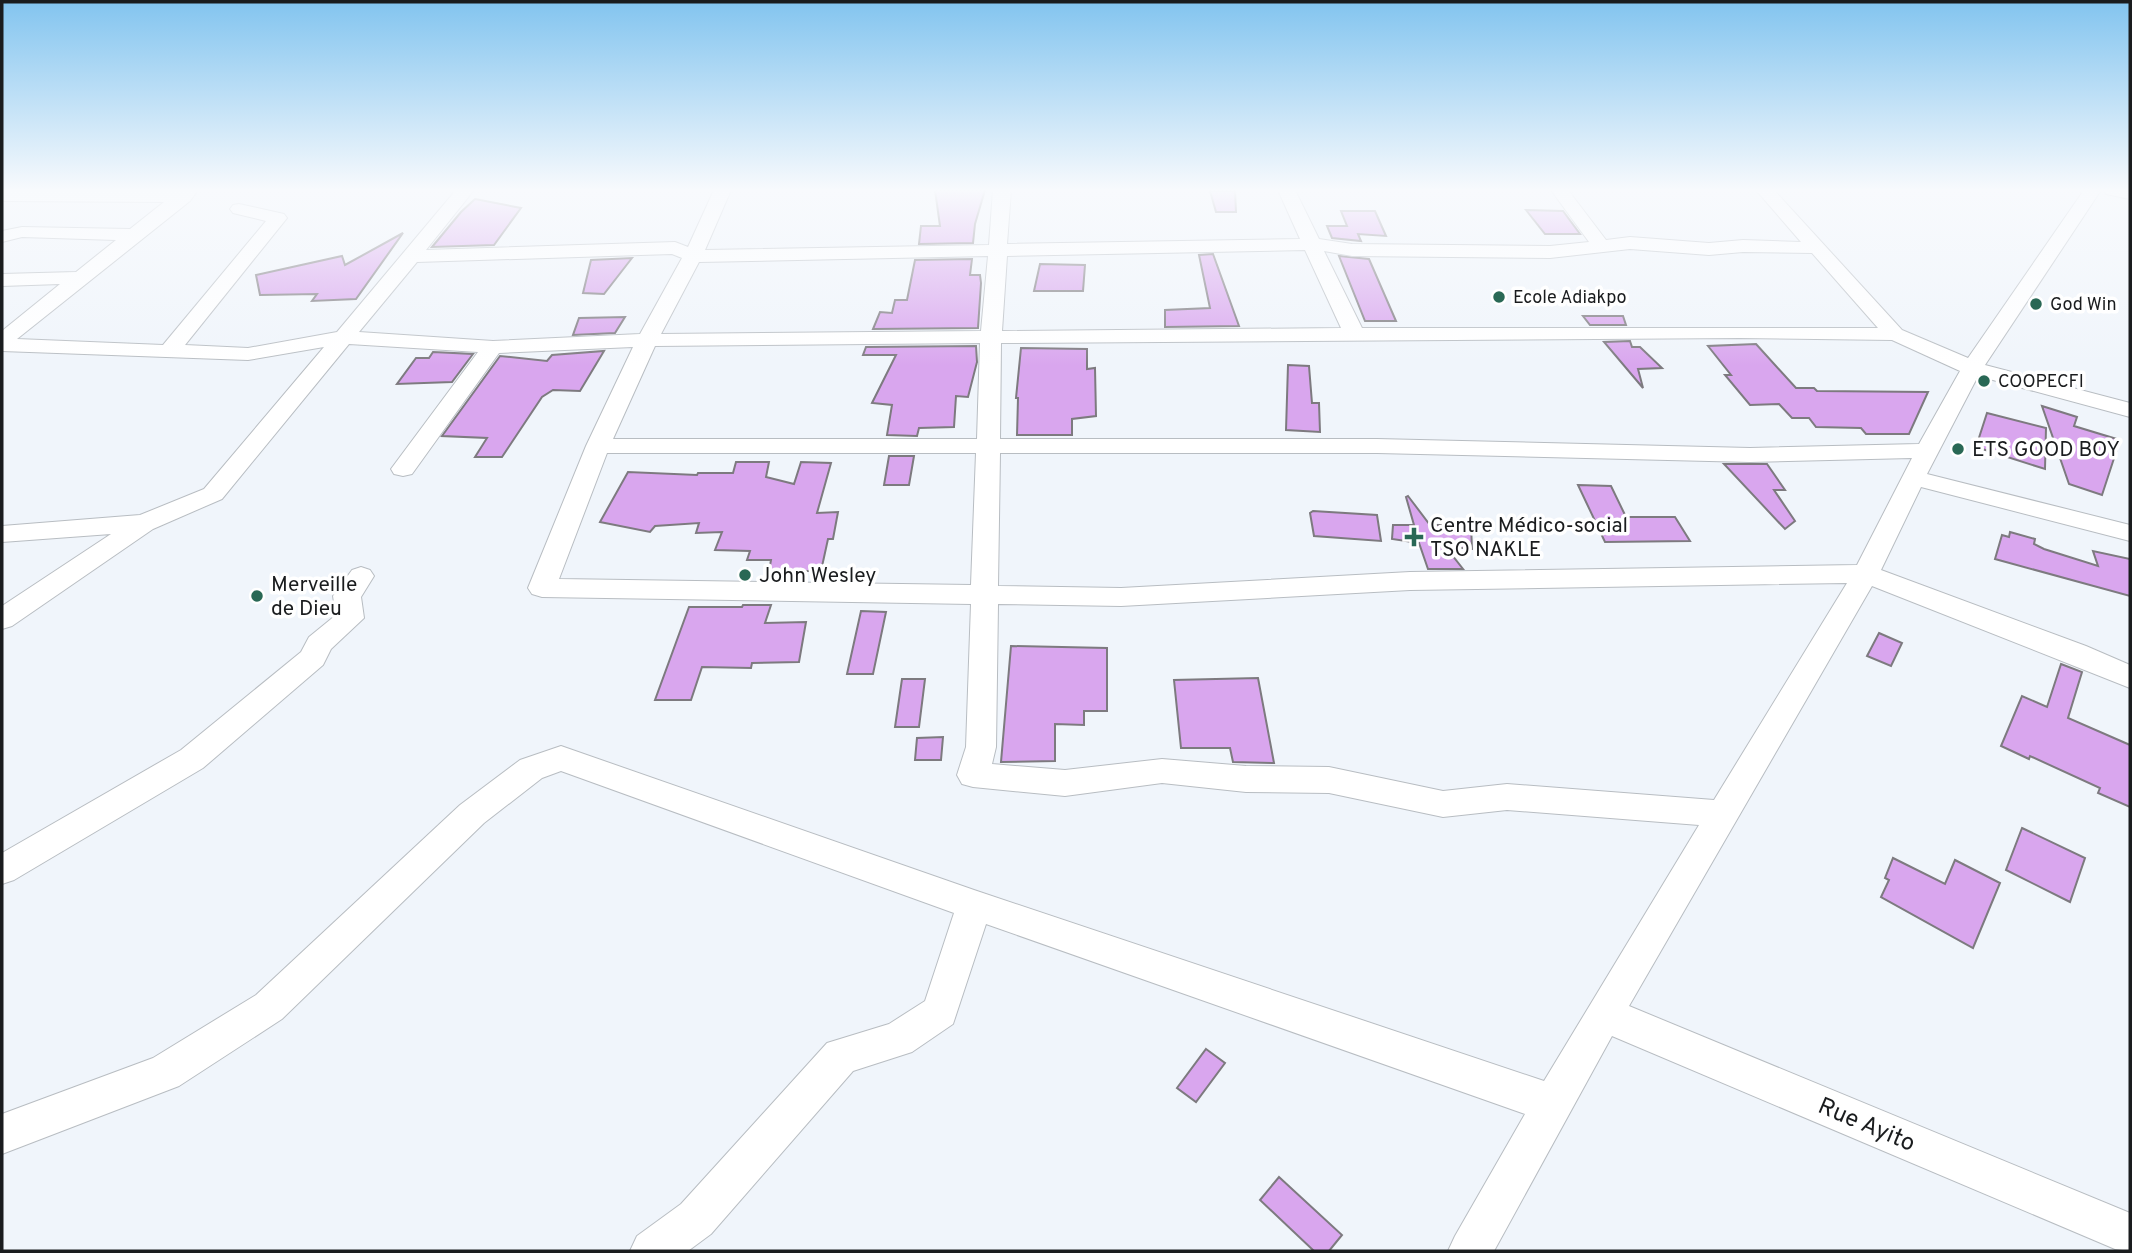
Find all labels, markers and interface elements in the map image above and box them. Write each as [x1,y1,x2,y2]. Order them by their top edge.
place label: Ecole Adiakpo [1513,287,1627,310]
marker: Ecole Adiakpo [1491,289,1507,305]
place label: God Win [2050,294,2117,317]
marker: God Win [2028,296,2044,312]
place label: COOPECFI [1998,371,2084,394]
marker: COOPECFI [1976,373,1992,389]
place label: ETS GOOD BOY [1972,437,2120,464]
marker: ETS GOOD BOY [1950,441,1966,457]
place label: Centre Médico-social TSO NAKLE [1430,513,1628,564]
marker: Centre Médico-social TSO NAKLE [1404,527,1424,547]
place label: John Wesley [759,563,876,590]
marker: John Wesley [737,567,753,583]
place label: Merveille de Dieu [271,572,357,623]
marker: Merveille de Dieu [249,588,265,604]
street label: Rue Ayito [1813,1092,1919,1160]

